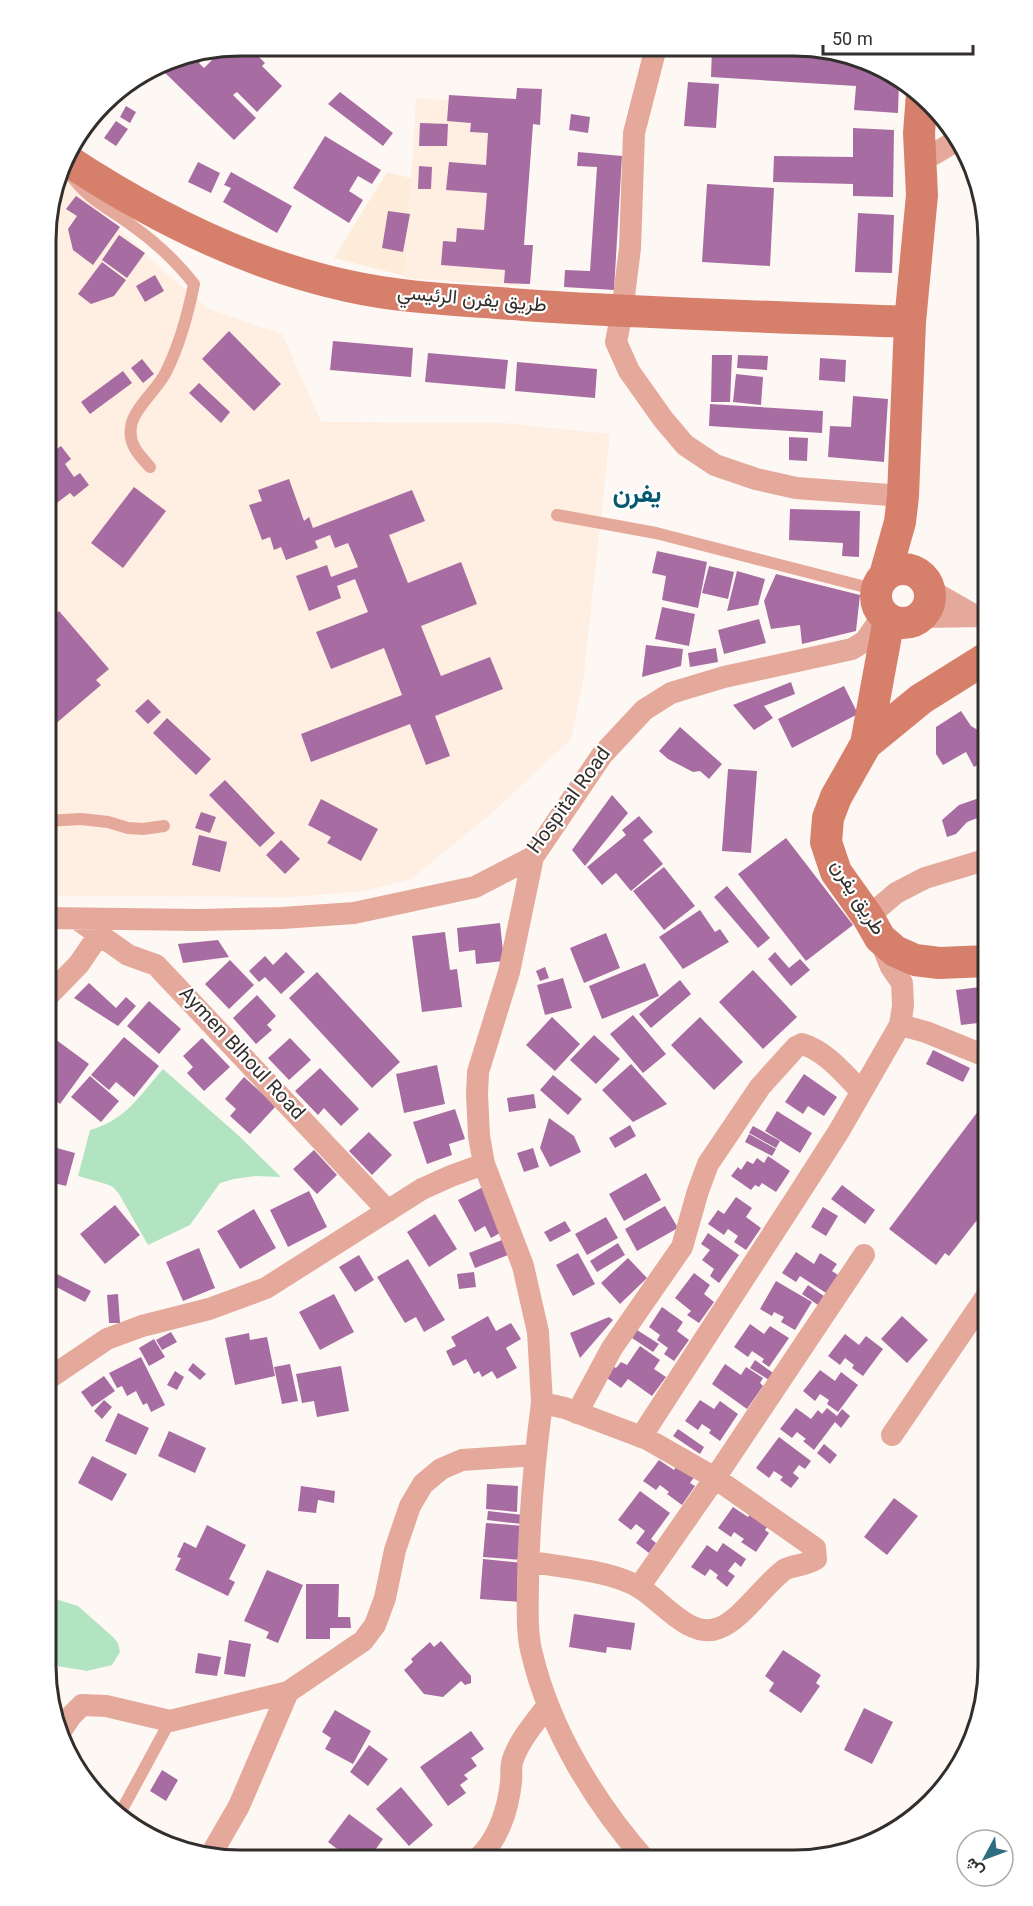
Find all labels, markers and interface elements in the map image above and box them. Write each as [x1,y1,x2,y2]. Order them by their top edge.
scale bar [823,18,973,56]
text: 50 m [832,27,873,55]
street label: طريق يفرن الرئيسي [396,278,548,322]
district label: يفرن [613,475,661,516]
street label: Hospital Road [520,741,620,861]
street label: طريق يفرن [821,854,893,942]
street label: Aymen Blhoul Road [170,980,312,1128]
north arrow [955,1828,1015,1888]
text: ش [960,1851,991,1882]

